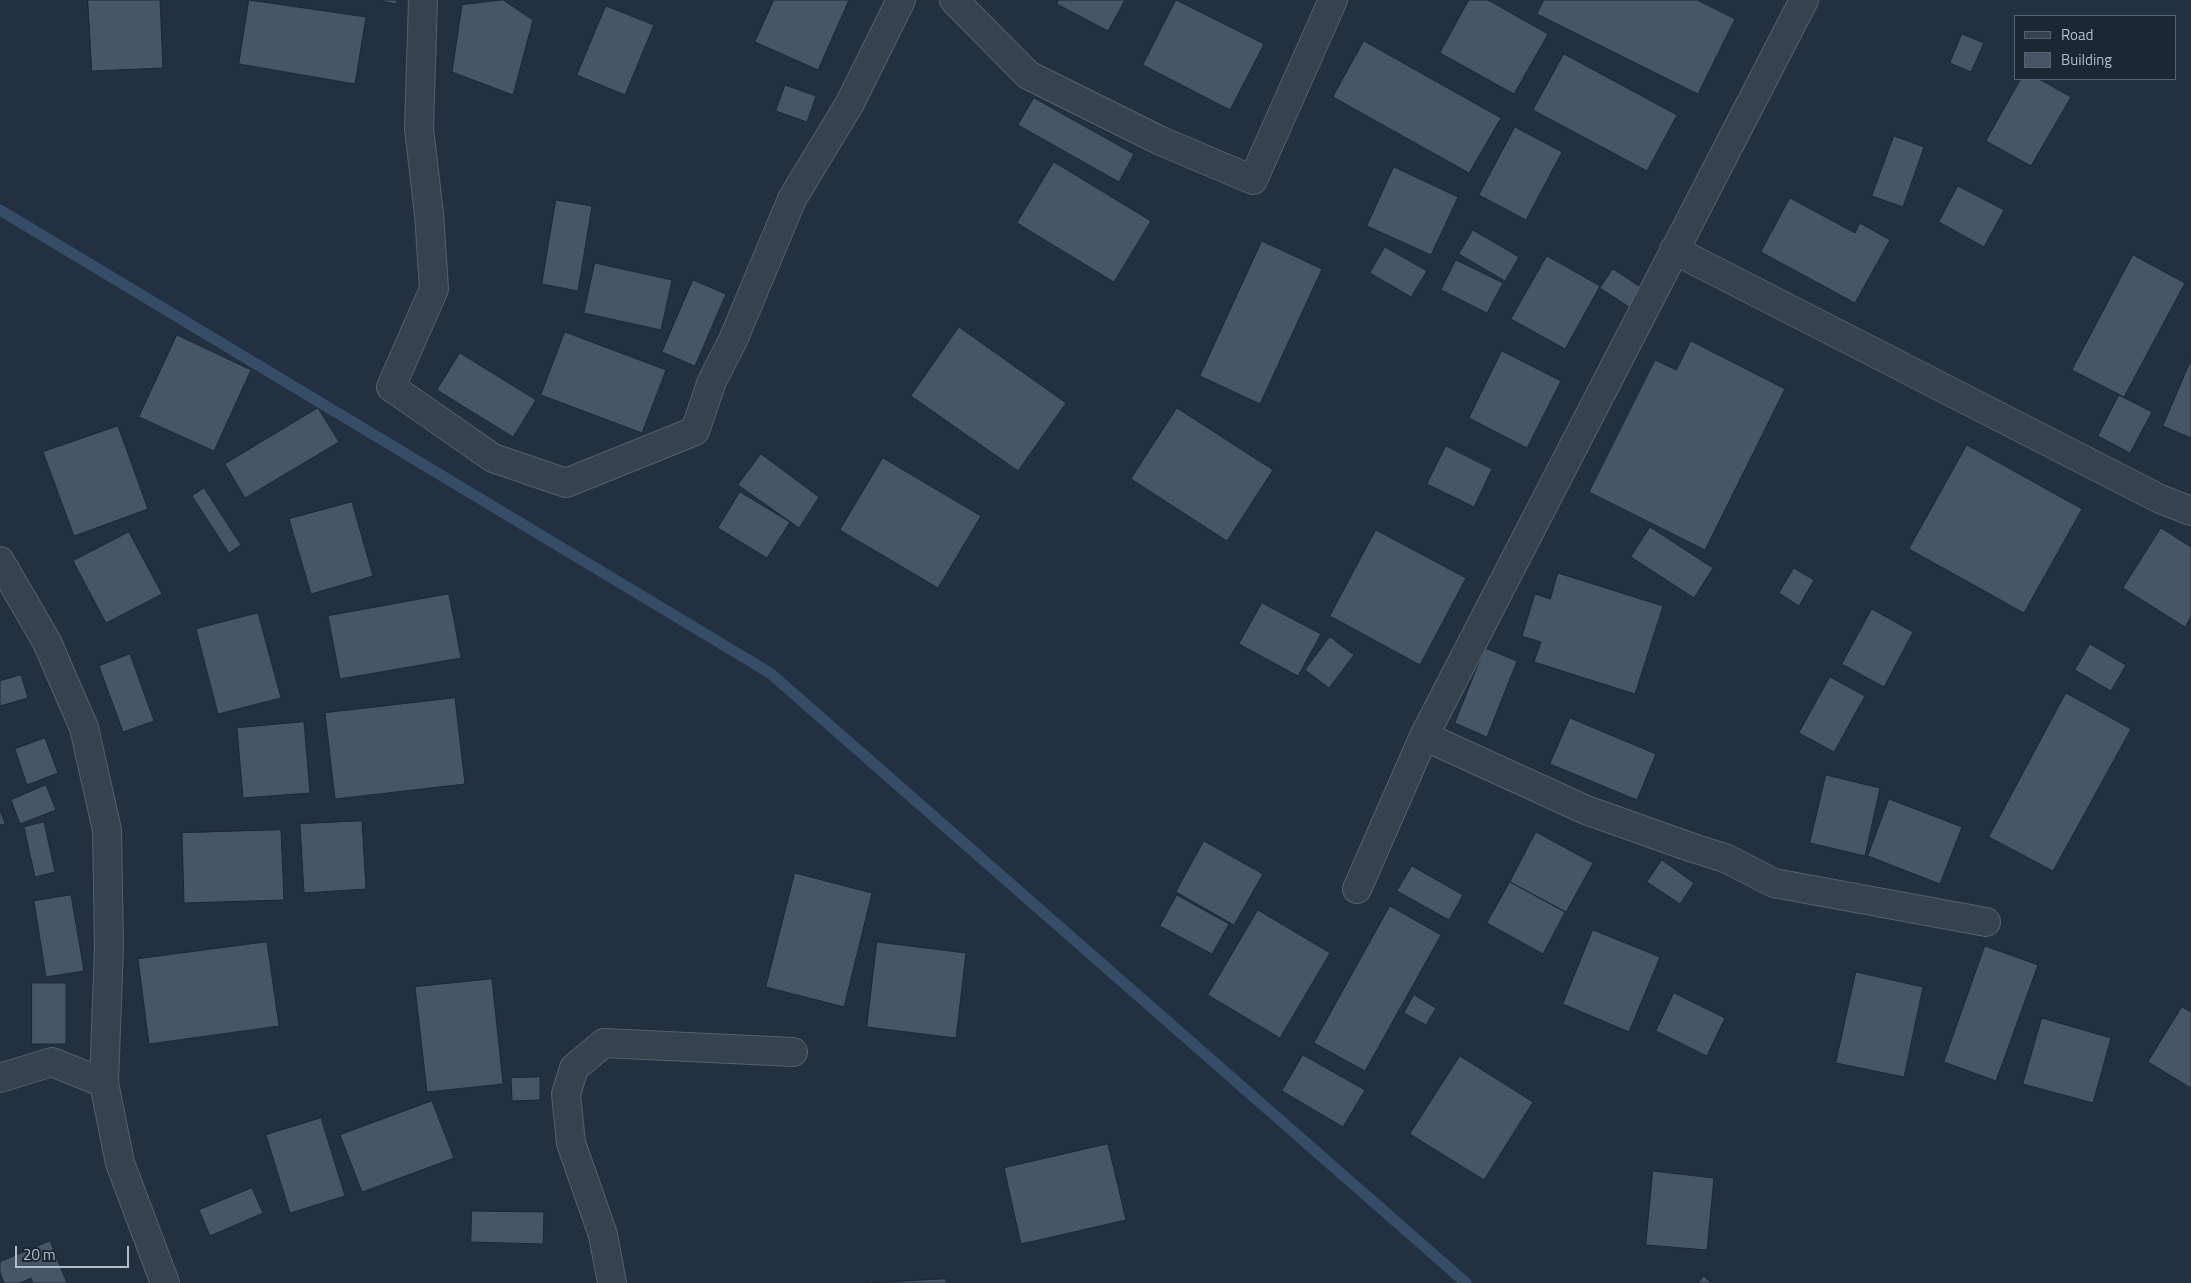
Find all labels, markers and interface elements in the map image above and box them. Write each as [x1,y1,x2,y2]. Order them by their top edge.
legend [2014,15,2176,80]
text: Road [2061,23,2093,46]
text: Building [2061,48,2112,71]
scale bar [18,1236,131,1268]
text: 20 m [23,1243,56,1266]

